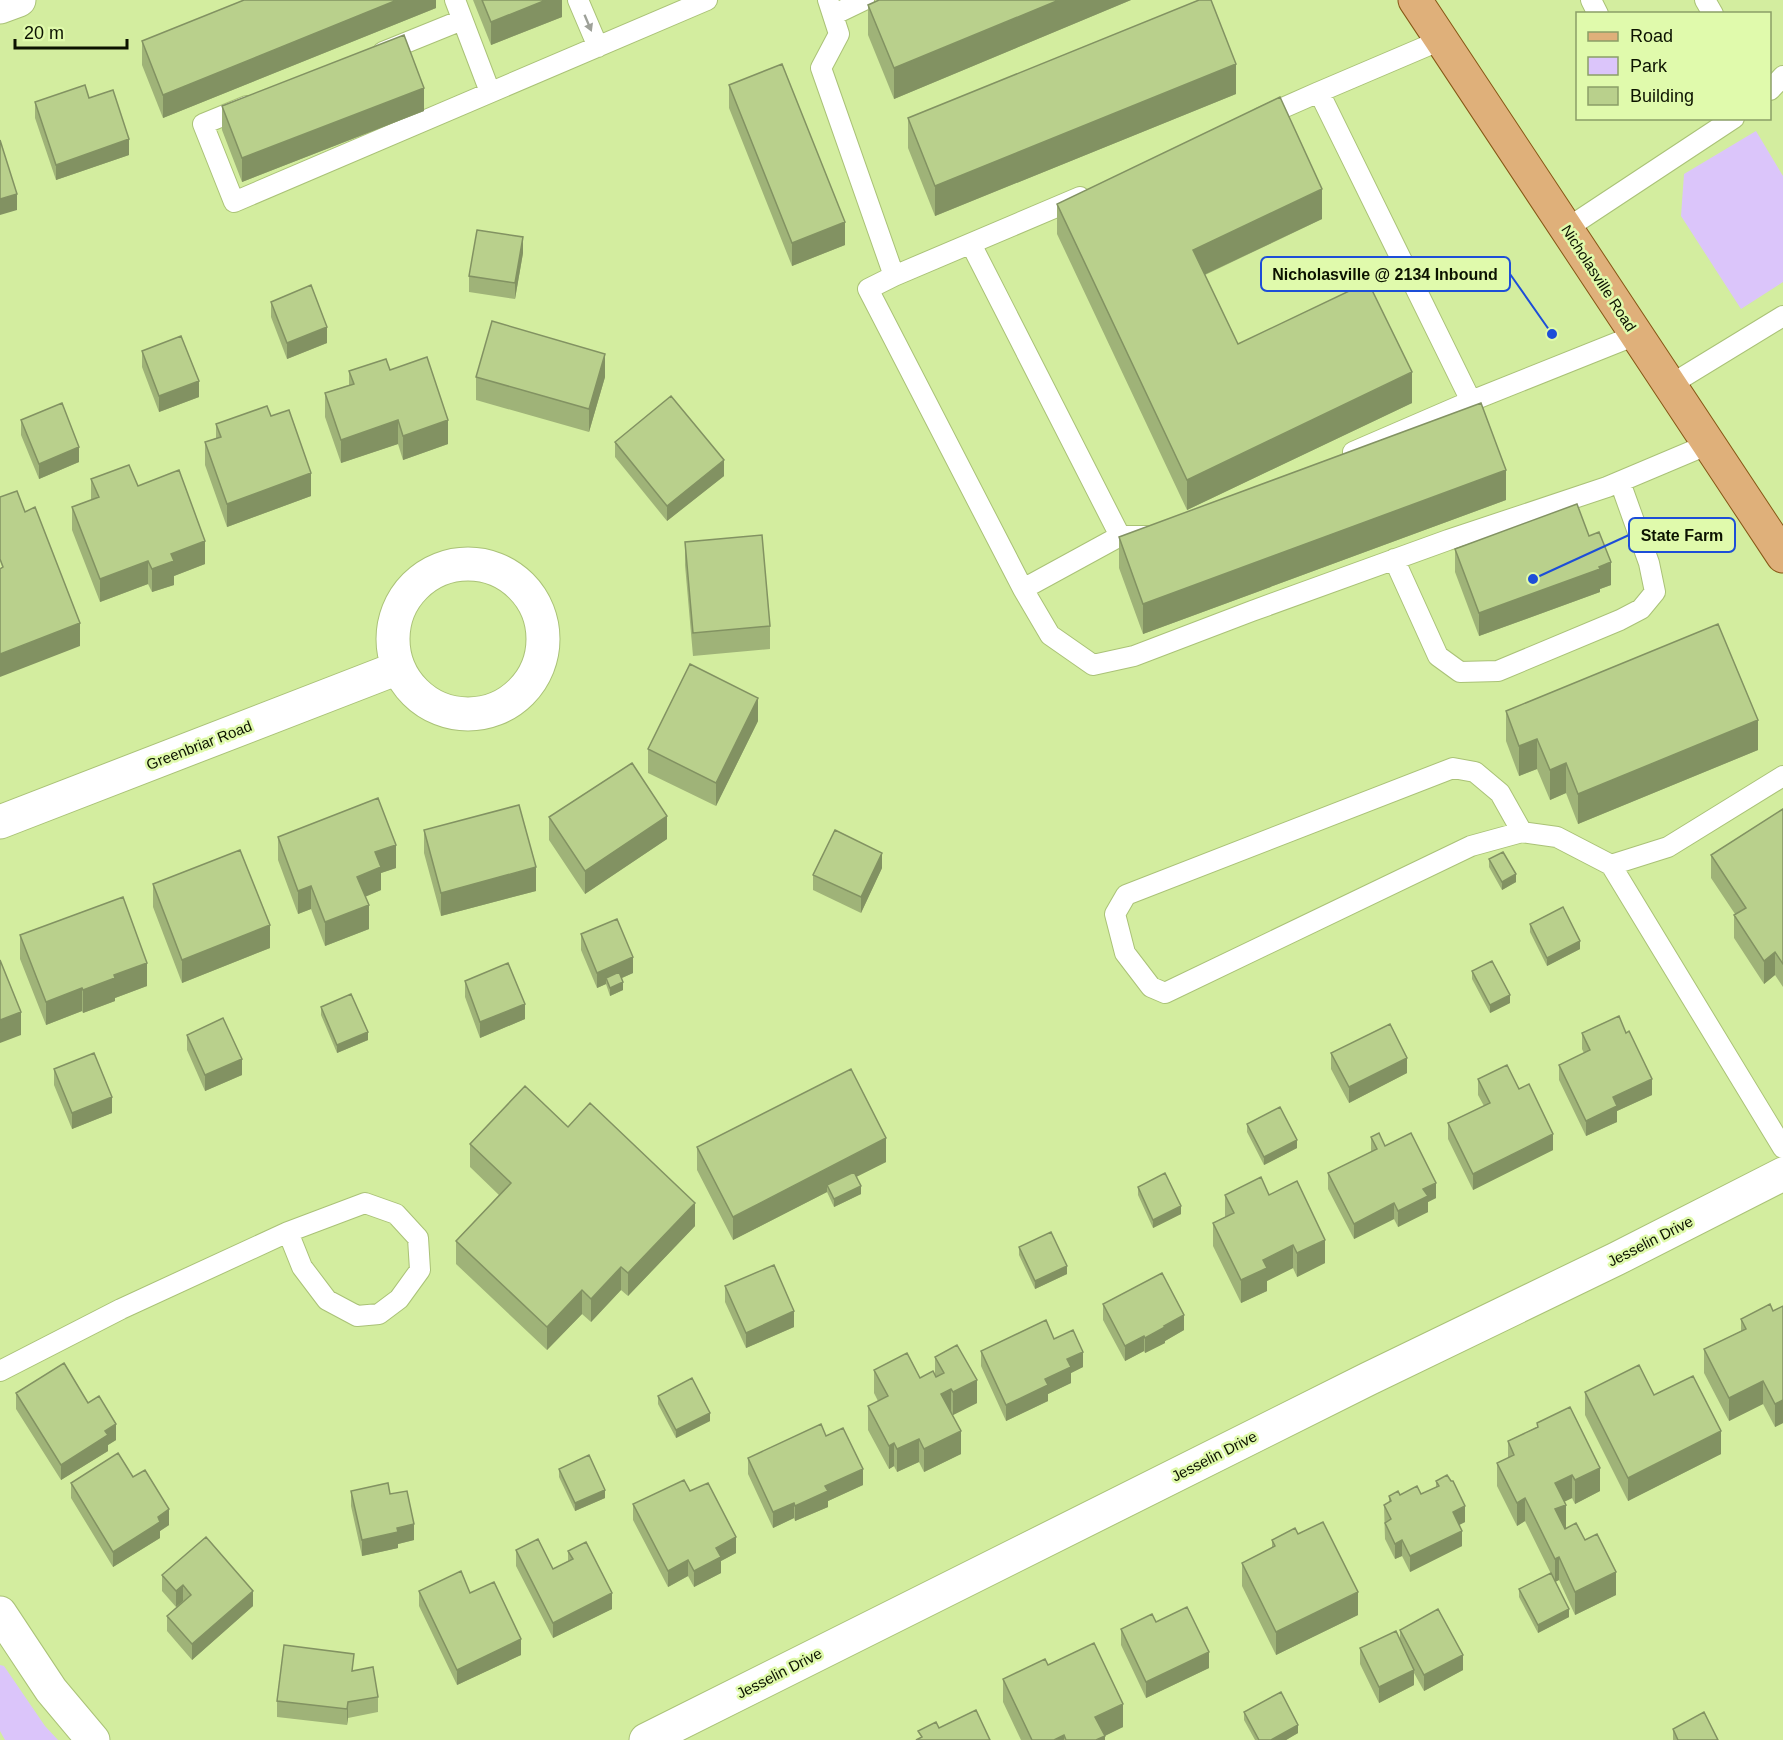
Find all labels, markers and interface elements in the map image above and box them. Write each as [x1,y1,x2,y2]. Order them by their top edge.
scale bar [15,12,128,50]
legend [1576,12,1771,120]
one-way arrow [583,15,592,32]
text: 20 m [24,23,64,43]
text: Road [1630,26,1673,46]
text: Park [1630,56,1668,76]
text: Building [1630,86,1694,106]
street label: Nicholasville Road [1558,222,1640,334]
callout: Nicholasville @ 2134 Inbound [1261,257,1510,291]
text: Nicholasville @ 2134 Inbound [1272,266,1498,283]
callout: State Farm [1629,518,1735,552]
text: State Farm [1641,527,1723,544]
street label: Greenbriar Road [144,717,254,773]
street label: Jesselin Drive [1605,1212,1695,1270]
street label: Jesselin Drive [1169,1427,1259,1485]
street label: Jesselin Drive [734,1644,824,1702]

